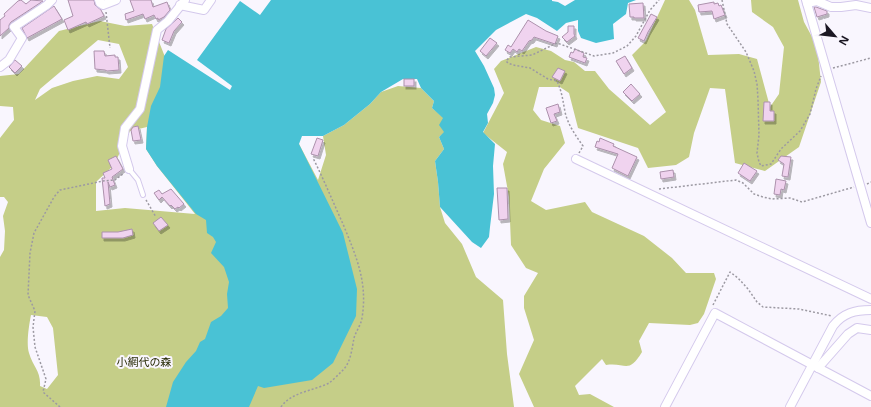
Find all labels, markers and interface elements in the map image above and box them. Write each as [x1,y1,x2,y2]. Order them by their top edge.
north arrow [815,16,855,56]
text: N [836,33,853,48]
park label: 小網代の森 [117,354,172,369]

